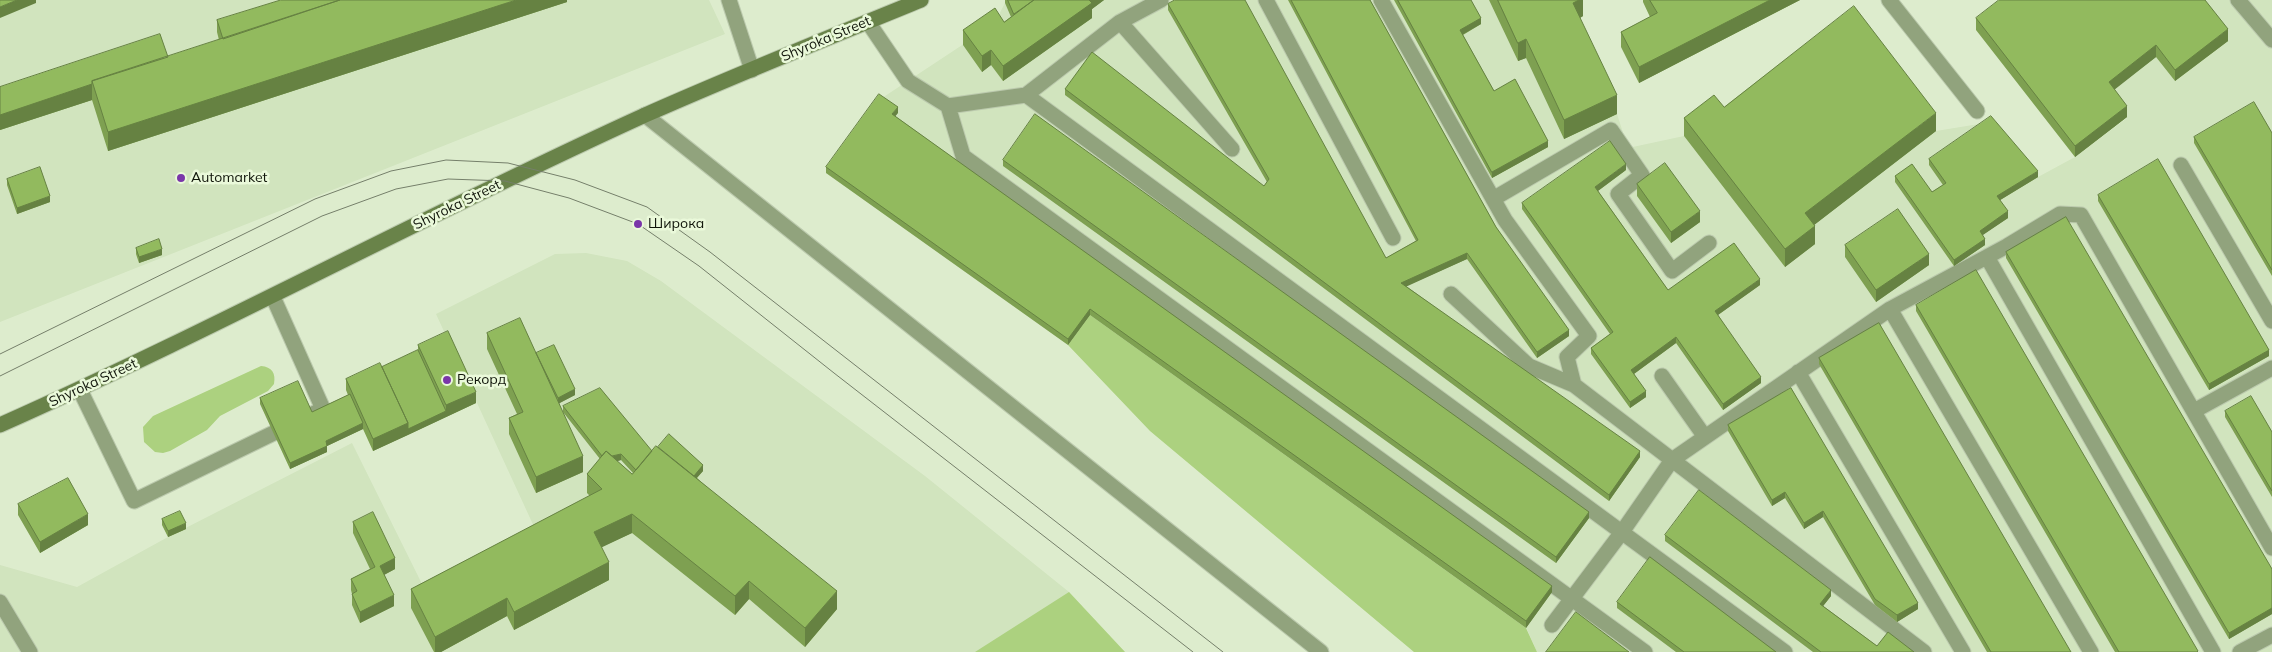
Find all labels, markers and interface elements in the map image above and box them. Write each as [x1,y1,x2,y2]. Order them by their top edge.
street label: Shyroka Street [779,13,873,65]
place label: Automarket [191,170,268,186]
marker: Automarket [175,172,187,184]
street label: Shyroka Street [411,177,503,233]
place label: Широка [648,216,704,232]
marker: Широка [632,218,644,230]
street label: Shyroka Street [46,355,140,411]
place label: Рекорд [457,372,506,388]
marker: Рекорд [441,374,453,386]

